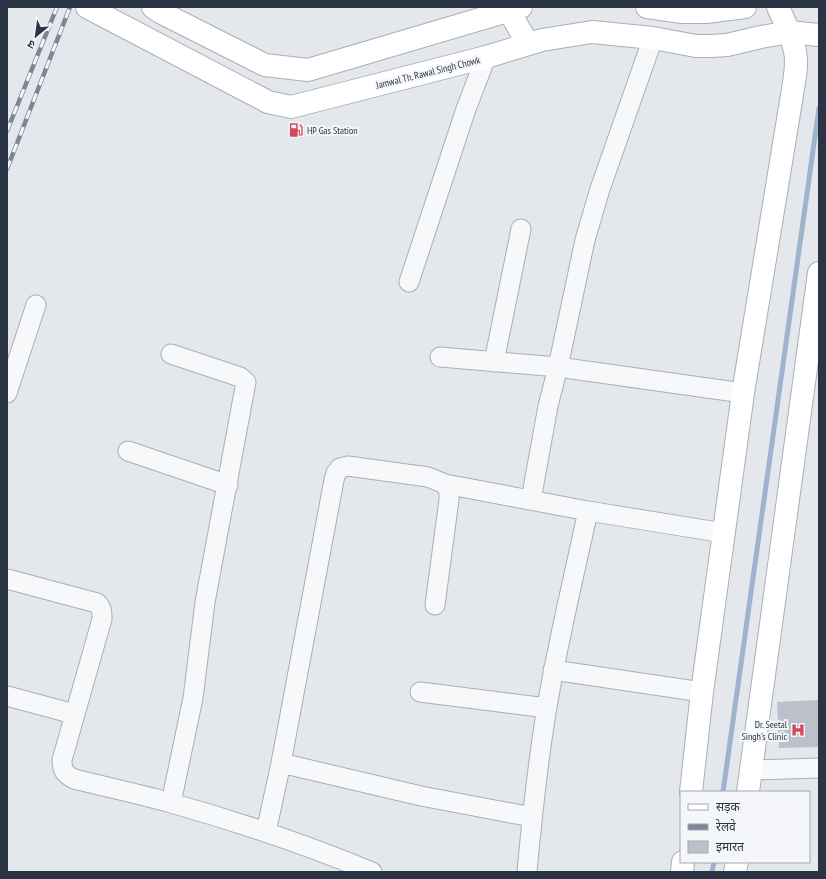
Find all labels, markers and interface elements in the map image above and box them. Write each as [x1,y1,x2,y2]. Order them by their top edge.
north arrow [16,16,56,56]
text: उ [24,37,37,52]
street label: Jamwal Th. Rawal Singh Chowk [374,53,482,92]
fuel station icon: HP Gas Station [288,122,304,138]
place label: HP Gas Station [307,124,358,137]
place label: Dr. Seetal Singh's Clinic [741,718,788,743]
hospital icon: Dr. Seetal Singh's Clinic [790,722,806,738]
legend [680,791,810,863]
text: सड़क [716,799,741,814]
text: रेलवे [716,819,736,834]
text: इमारत [716,839,745,854]

